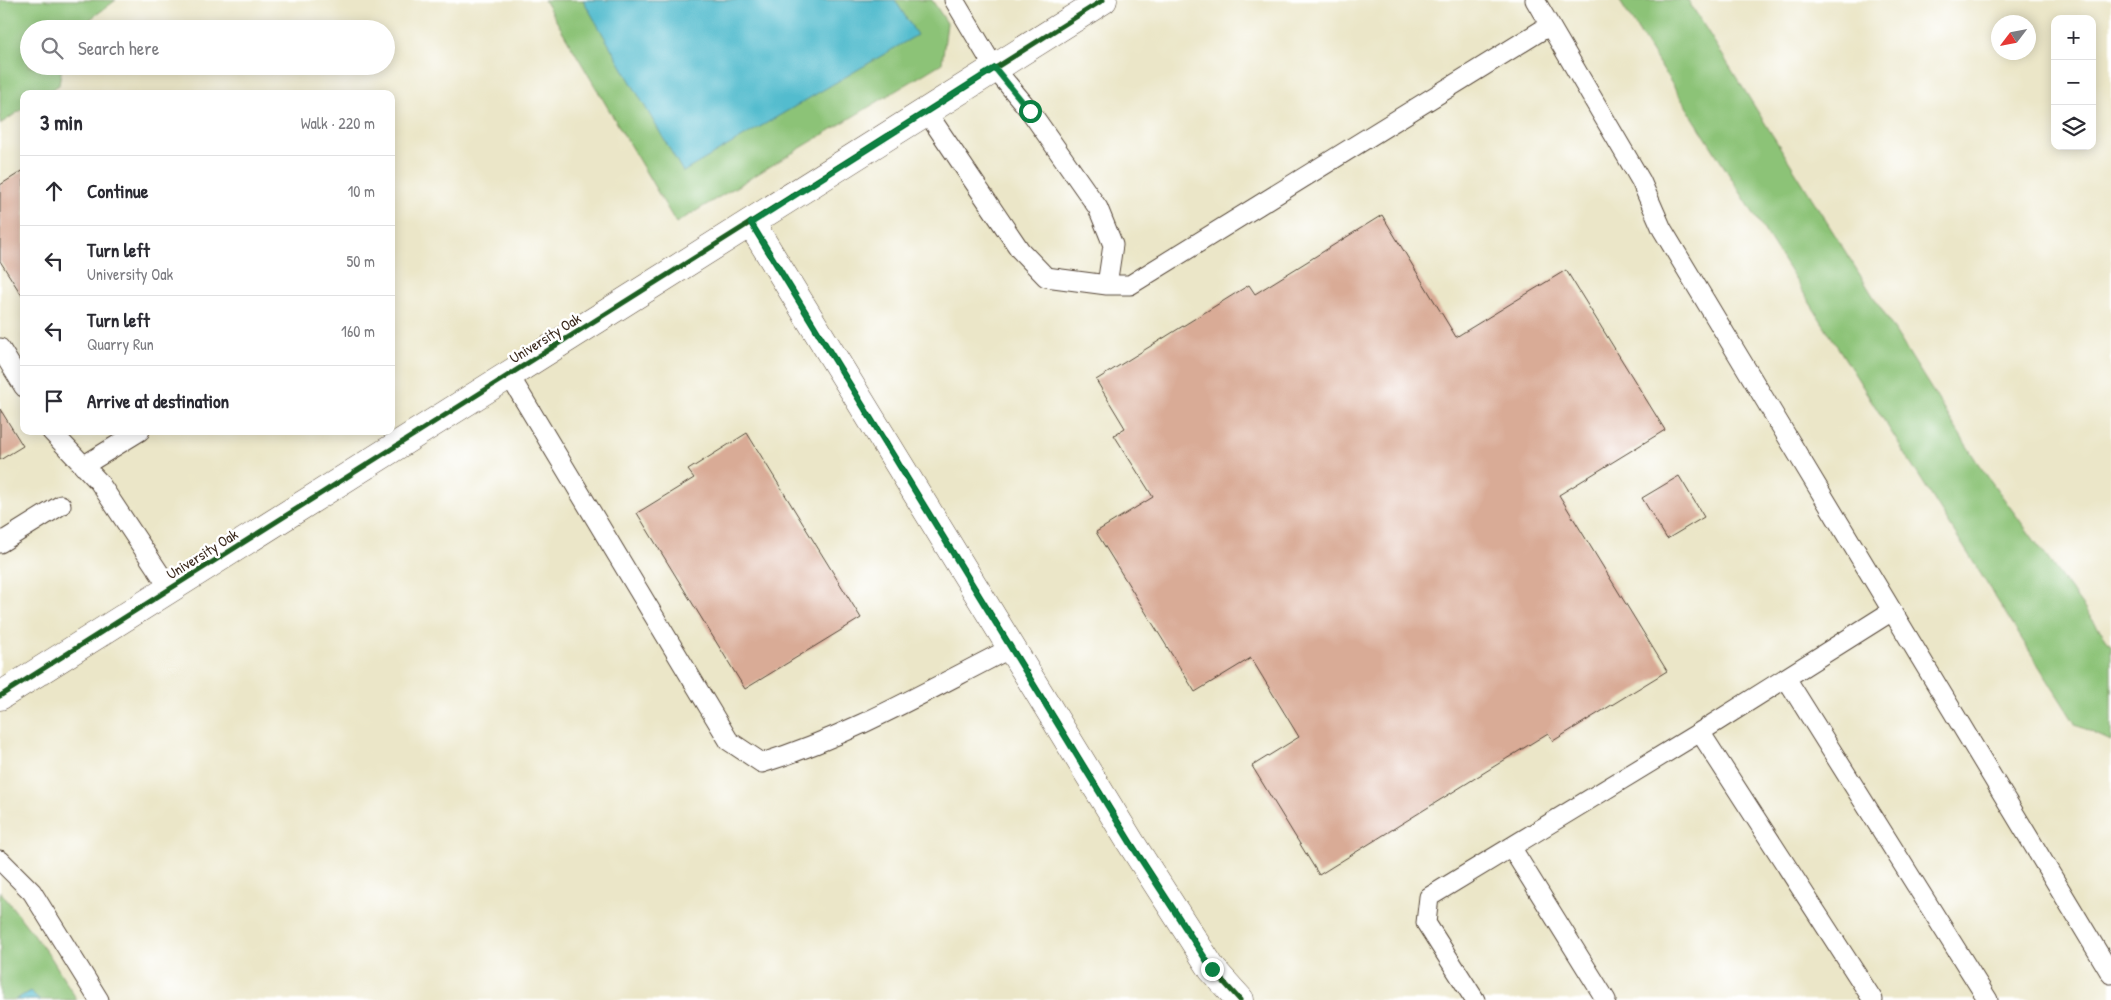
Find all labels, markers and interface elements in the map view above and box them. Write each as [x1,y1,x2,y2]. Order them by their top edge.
north arrow [1991,15,2036,60]
map controls [2051,15,2096,150]
button: + [2051,15,2096,60]
search box [20,20,395,75]
icon: search [38,34,66,62]
text: Search here [78,35,159,61]
button: − [2051,60,2096,105]
route start [1019,100,1042,123]
button: layers [2051,105,2096,150]
text: 3 min [40,108,83,137]
text: Walk · 220 m [301,112,375,134]
icon: ahead [40,177,68,205]
text: Continue [87,178,148,204]
text: 10 m [347,180,375,202]
text: Turn left [87,237,150,263]
icon: left [40,247,68,275]
text: 50 m [347,250,375,272]
text: University Oak [87,263,173,285]
text: Turn left [87,307,150,333]
street label: University Oak [505,308,585,368]
icon: left [40,317,68,345]
text: 160 m [341,320,375,342]
text: Quarry Run [87,333,154,355]
icon: arrive [40,387,68,415]
text: Arrive at destination [87,388,229,414]
street label: University Oak [162,524,242,584]
route end [1201,958,1224,981]

